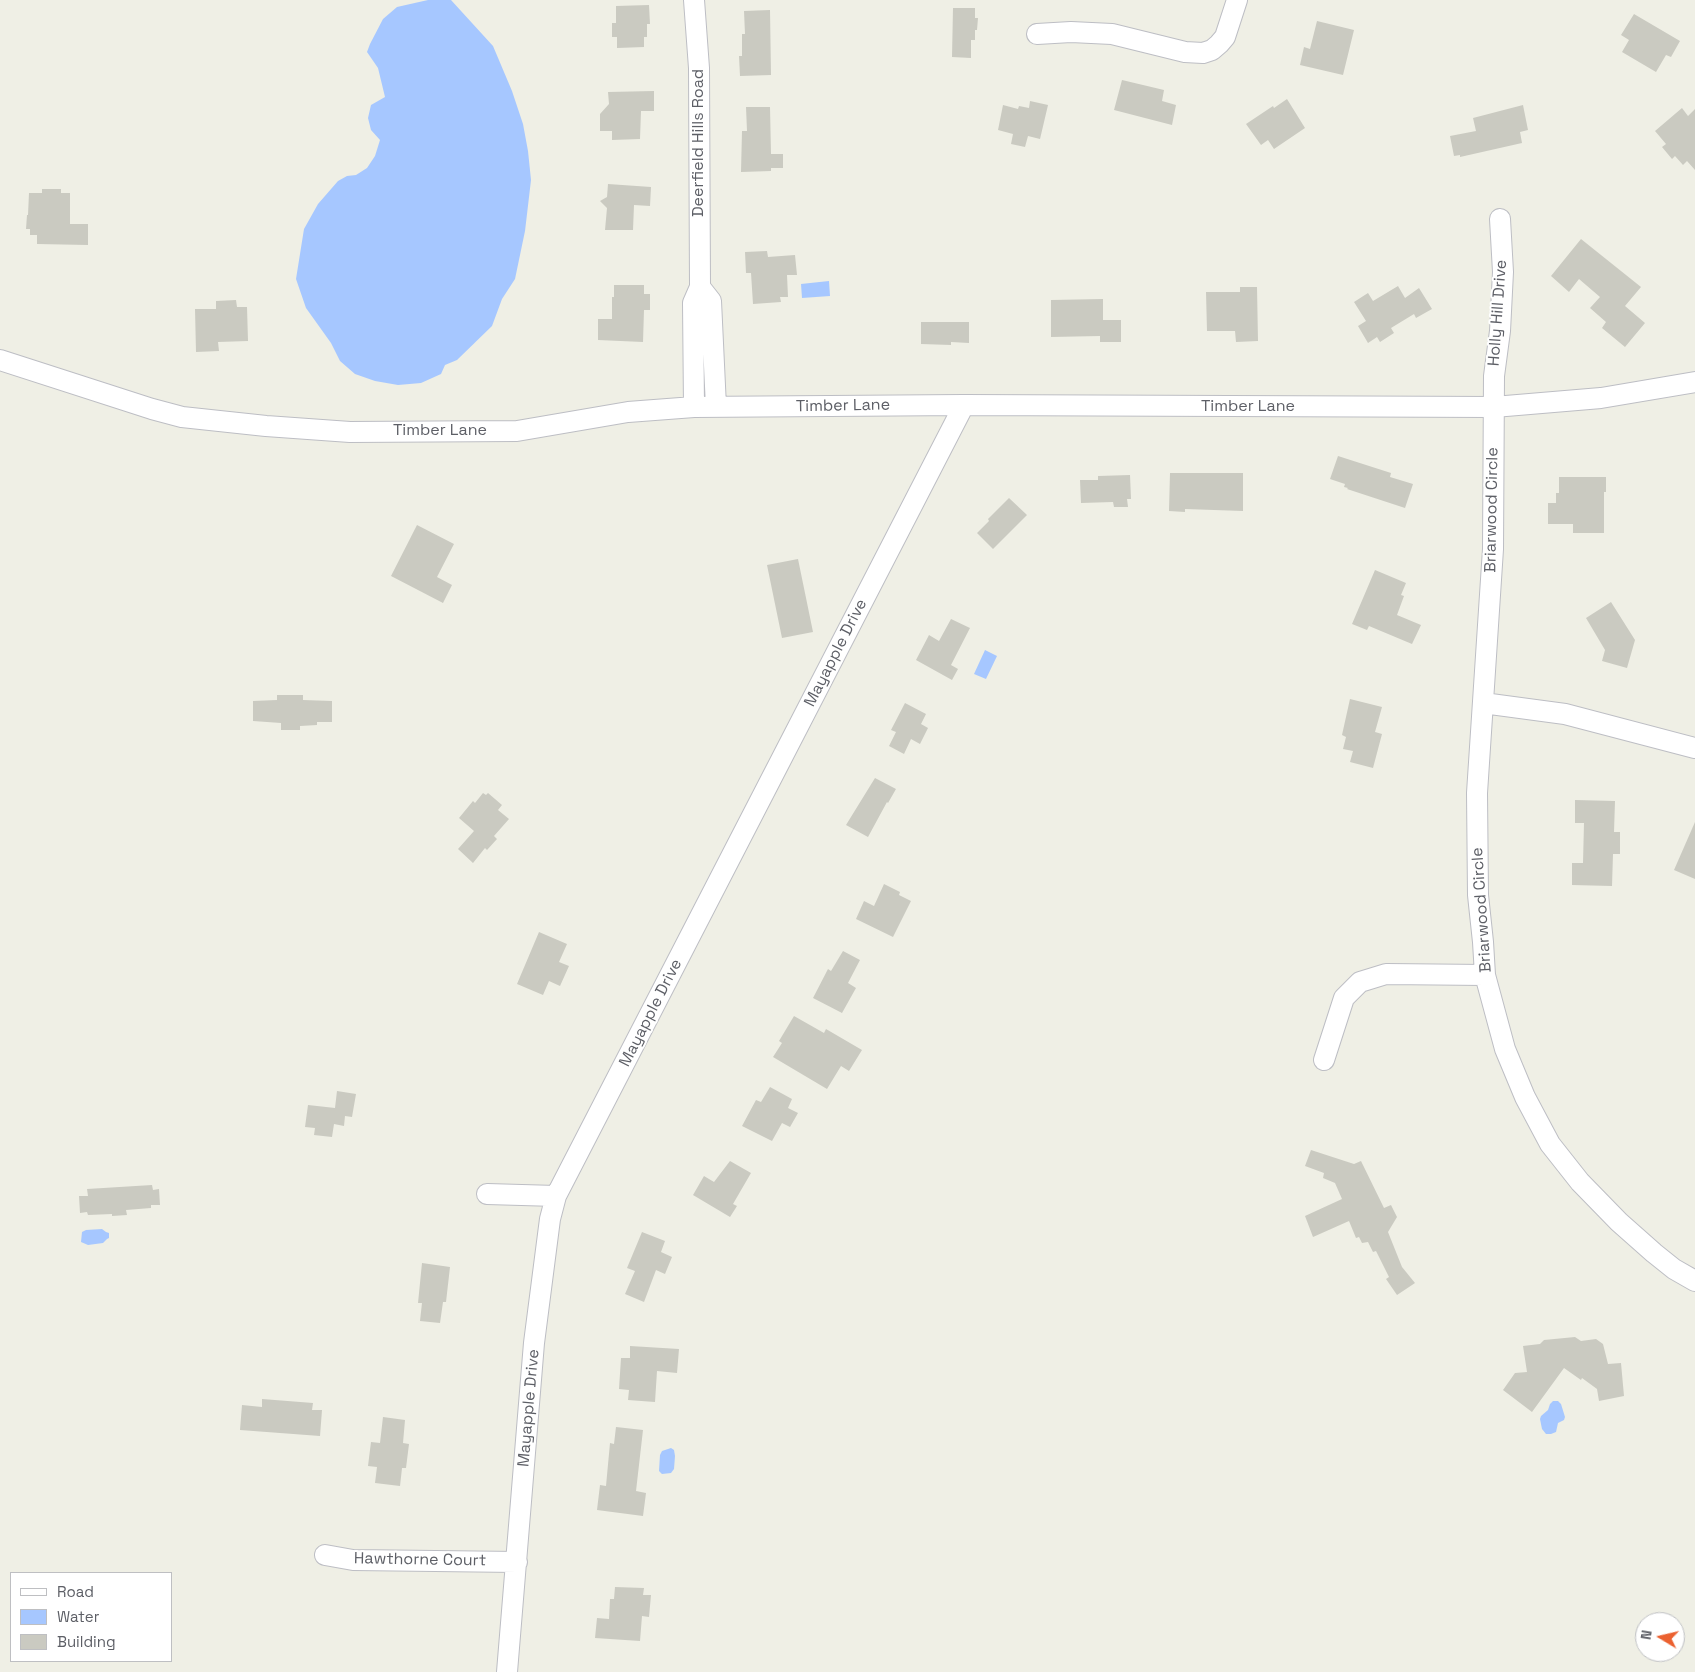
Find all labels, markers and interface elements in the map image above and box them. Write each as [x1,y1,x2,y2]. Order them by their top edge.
street label: Deerfield Hills Road [689,69,709,217]
street label: Holly Hill Drive [1485,259,1511,367]
street label: Timber Lane [796,396,890,416]
street label: Timber Lane [1201,397,1295,417]
street label: Timber Lane [393,421,487,441]
street label: Briarwood Circle [1481,447,1503,573]
street label: Mayapple Drive [801,596,871,710]
street label: Briarwood Circle [1468,847,1496,973]
street label: Mayapple Drive [616,956,686,1070]
street label: Mayapple Drive [514,1348,544,1468]
street label: Hawthorne Court [354,1549,486,1571]
legend [10,1572,172,1662]
text: Road [57,1582,94,1601]
text: Water [57,1607,99,1626]
north arrow [1635,1612,1685,1662]
text: N [1637,1629,1656,1641]
text: Building [57,1632,116,1651]

